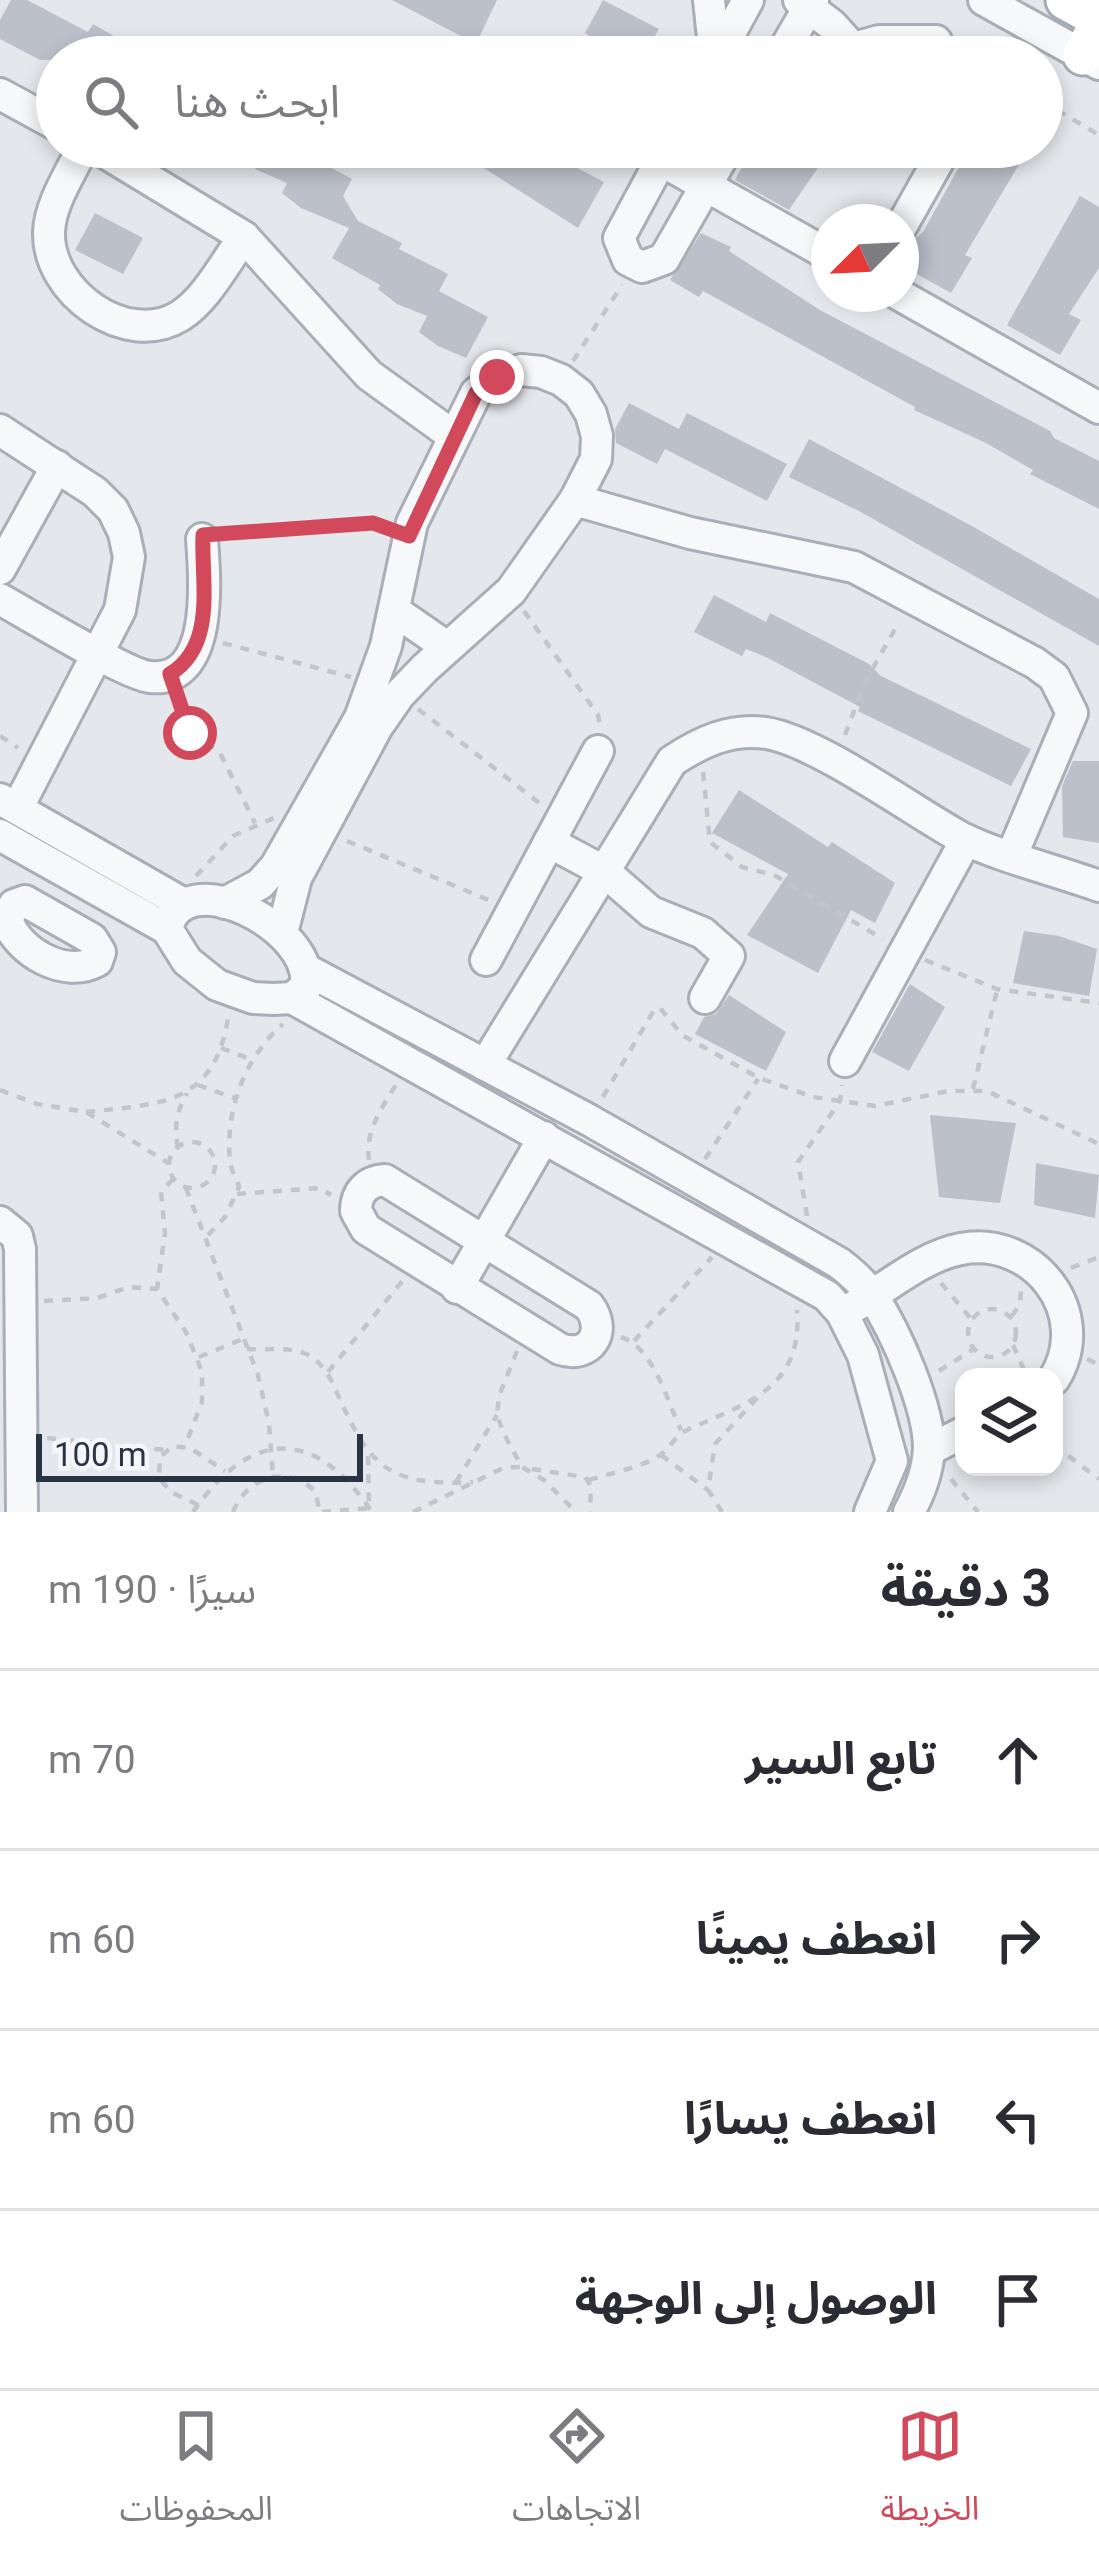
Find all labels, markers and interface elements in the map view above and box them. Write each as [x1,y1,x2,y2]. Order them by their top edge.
search box [36,36,1063,168]
icon: search [78,69,144,135]
text: ابحث هنا [174,75,340,128]
north arrow [811,204,919,312]
route end [470,350,524,404]
route start [163,706,217,760]
map controls [955,1368,1063,1476]
button: layers [955,1368,1063,1476]
scale bar [36,1428,363,1481]
text: 100 m [54,1435,147,1474]
text: 3 دقيقة [881,1559,1051,1618]
text: سيرًا · 190 m [48,1567,256,1613]
icon: ahead [985,1727,1051,1793]
text: تابع السير [745,1732,937,1785]
text: 70 m [48,1737,136,1783]
icon: right [985,1907,1051,1973]
text: انعطف يمينًا [696,1912,937,1965]
text: 60 m [48,1917,136,1963]
icon: left [985,2087,1051,2153]
text: انعطف يسارًا [684,2092,937,2145]
text: 60 m [48,2097,136,2143]
icon: arrive [985,2267,1051,2333]
text: الوصول إلى الوجهة [575,2272,937,2325]
tab: المحفوظات [120,2403,273,2544]
tab: الاتجاهات [512,2403,641,2544]
tab: الخريطة [880,2403,979,2544]

